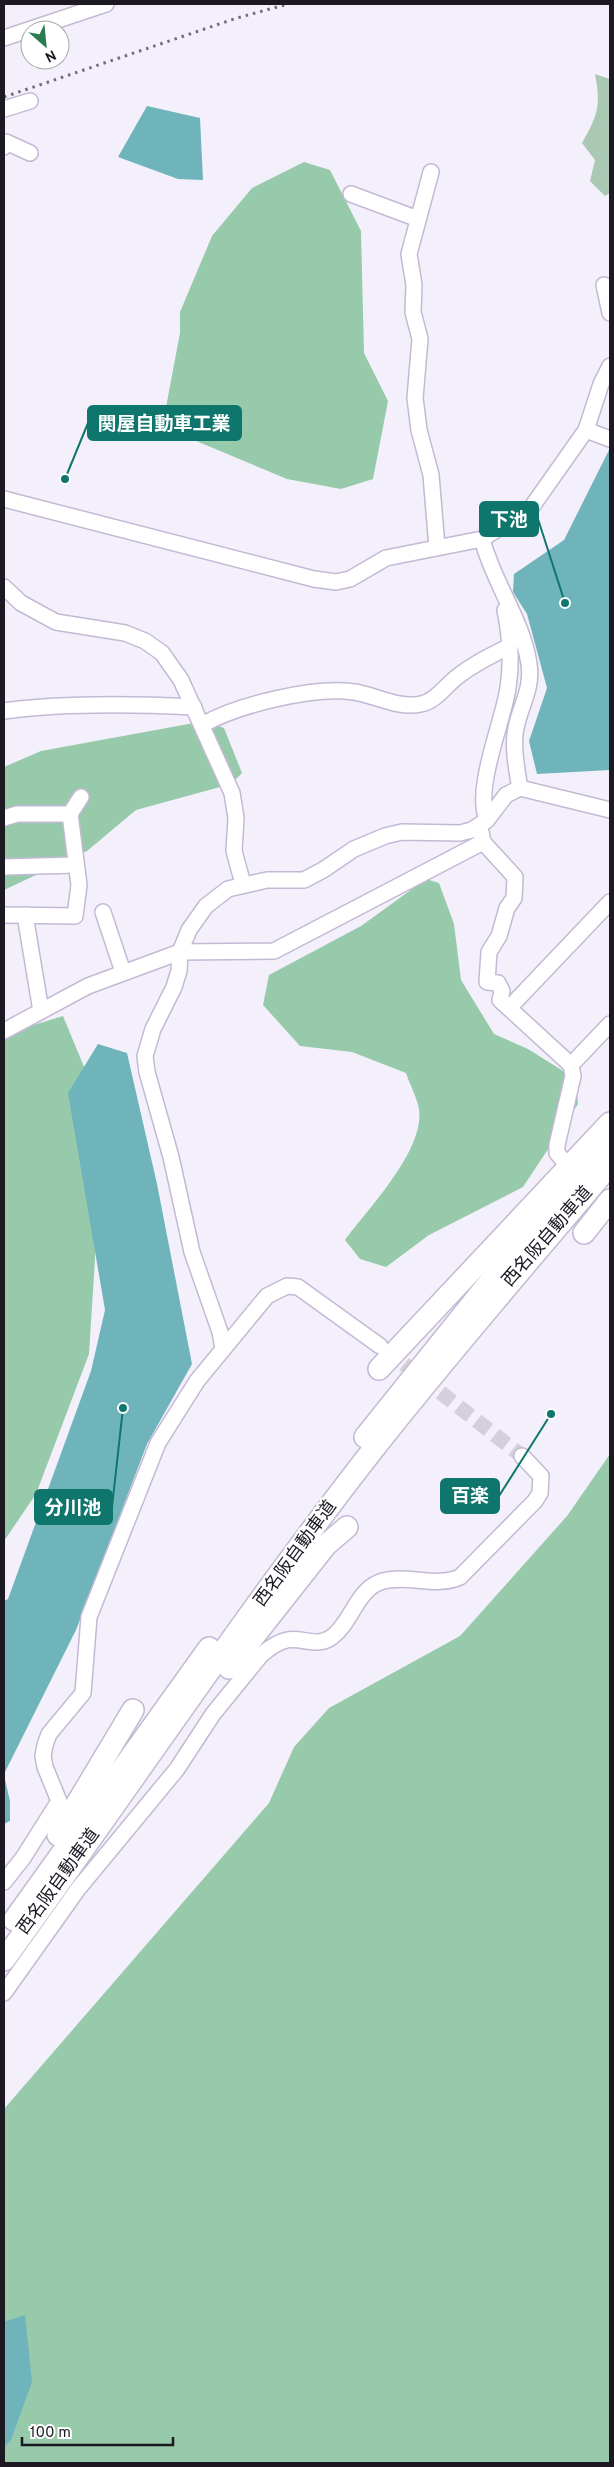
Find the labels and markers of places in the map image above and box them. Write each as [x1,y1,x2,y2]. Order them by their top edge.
callout: 関屋自動車工業 [88,406,241,440]
callout: 下池 [480,502,538,536]
callout: 百楽 [441,1479,499,1513]
callout: 分川池 [35,1490,112,1524]

